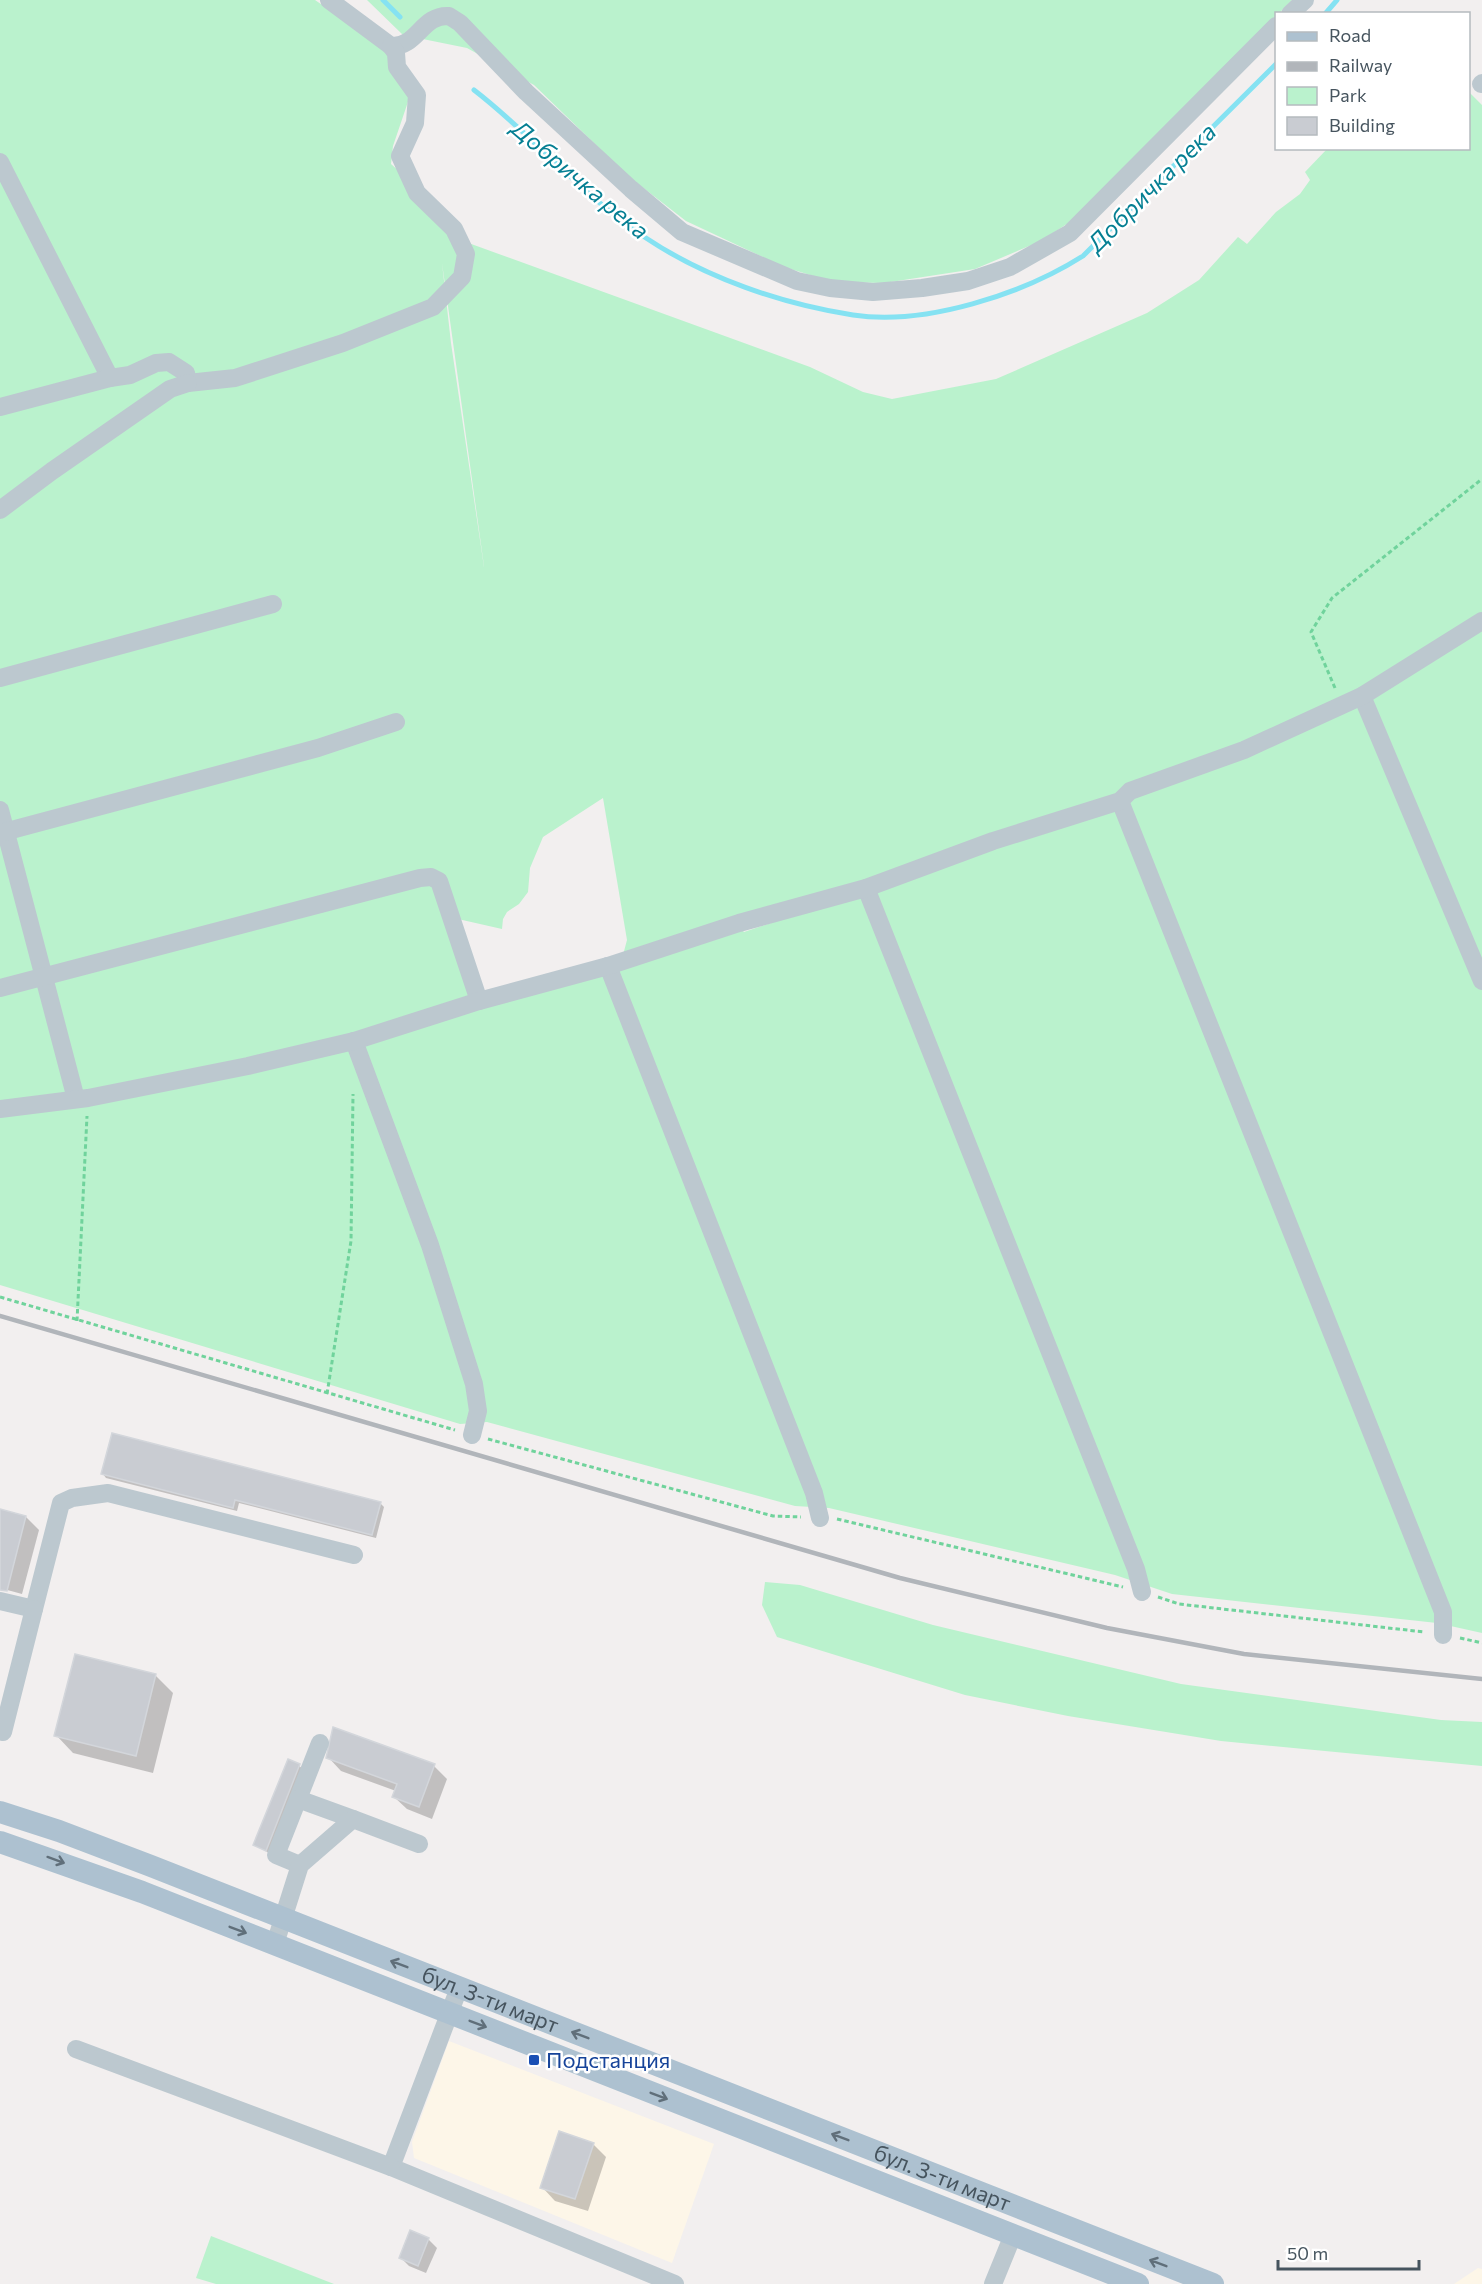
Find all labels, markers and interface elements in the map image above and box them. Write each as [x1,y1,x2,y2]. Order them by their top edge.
legend [1275,12,1470,150]
text: Road [1329,24,1371,46]
text: Railway [1329,54,1392,76]
text: Park [1329,84,1367,106]
water label: Добричка река [505,112,655,245]
text: Building [1329,114,1395,136]
water label: Добричка река [1079,117,1221,259]
one-way arrow [46,1856,65,1867]
one-way arrow [228,1925,247,1936]
one-way arrow [390,1958,409,1969]
street label: бул. 3-ти март [418,1960,563,2038]
one-way arrow [468,2019,487,2030]
one-way arrow [572,2029,590,2040]
place label: Подстанция [546,2046,670,2073]
marker: Подстанция [527,2053,541,2067]
one-way arrow [650,2091,668,2102]
one-way arrow [831,2131,850,2142]
street label: бул. 3-ти март [870,2138,1015,2216]
scale bar [1278,2233,1419,2271]
text: 50 m [1287,2242,1328,2264]
one-way arrow [1149,2256,1168,2267]

